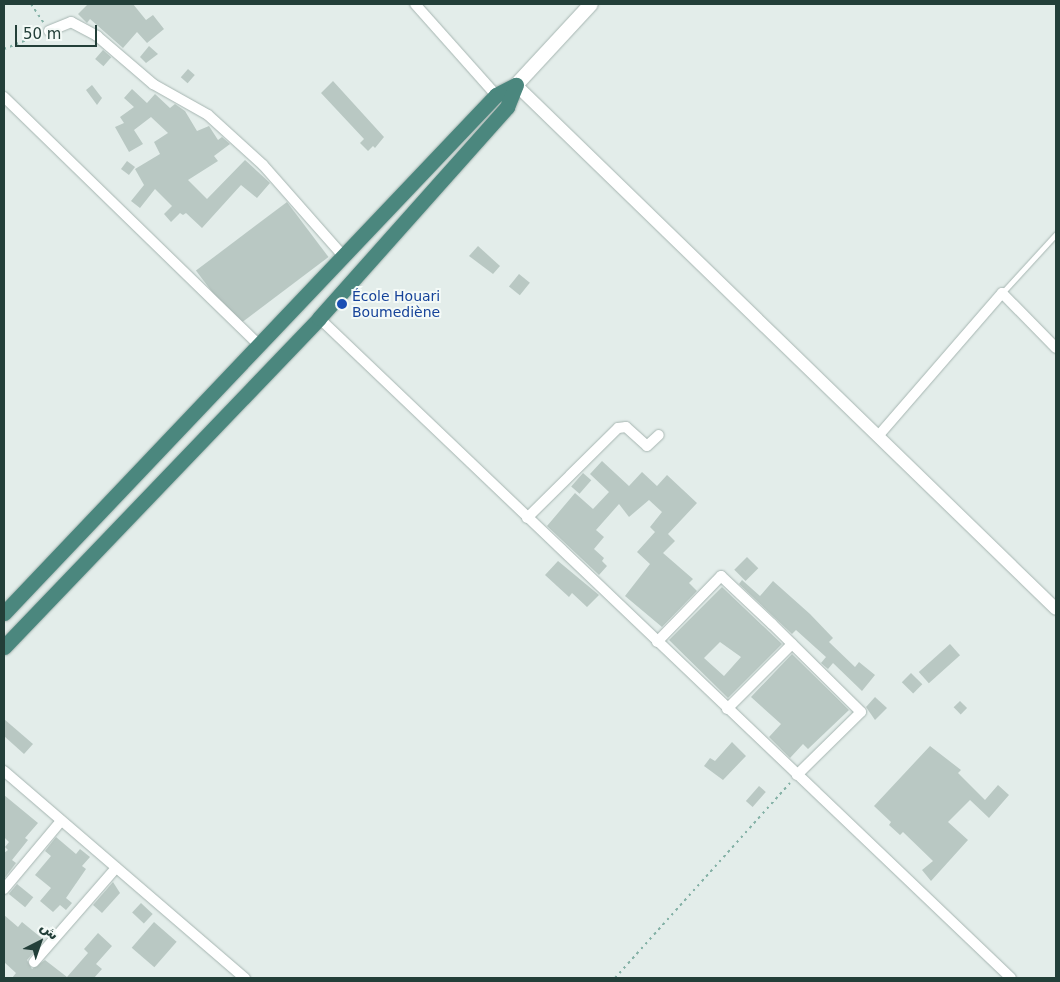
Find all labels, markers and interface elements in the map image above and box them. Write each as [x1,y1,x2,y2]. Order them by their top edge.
scale bar [18,15,100,47]
text: 50 m [23,25,61,43]
place label: École Houari Boumediène [352,288,440,321]
marker: École Houari Boumediène [336,298,348,310]
north arrow [15,917,65,967]
text: ش [37,918,62,943]

